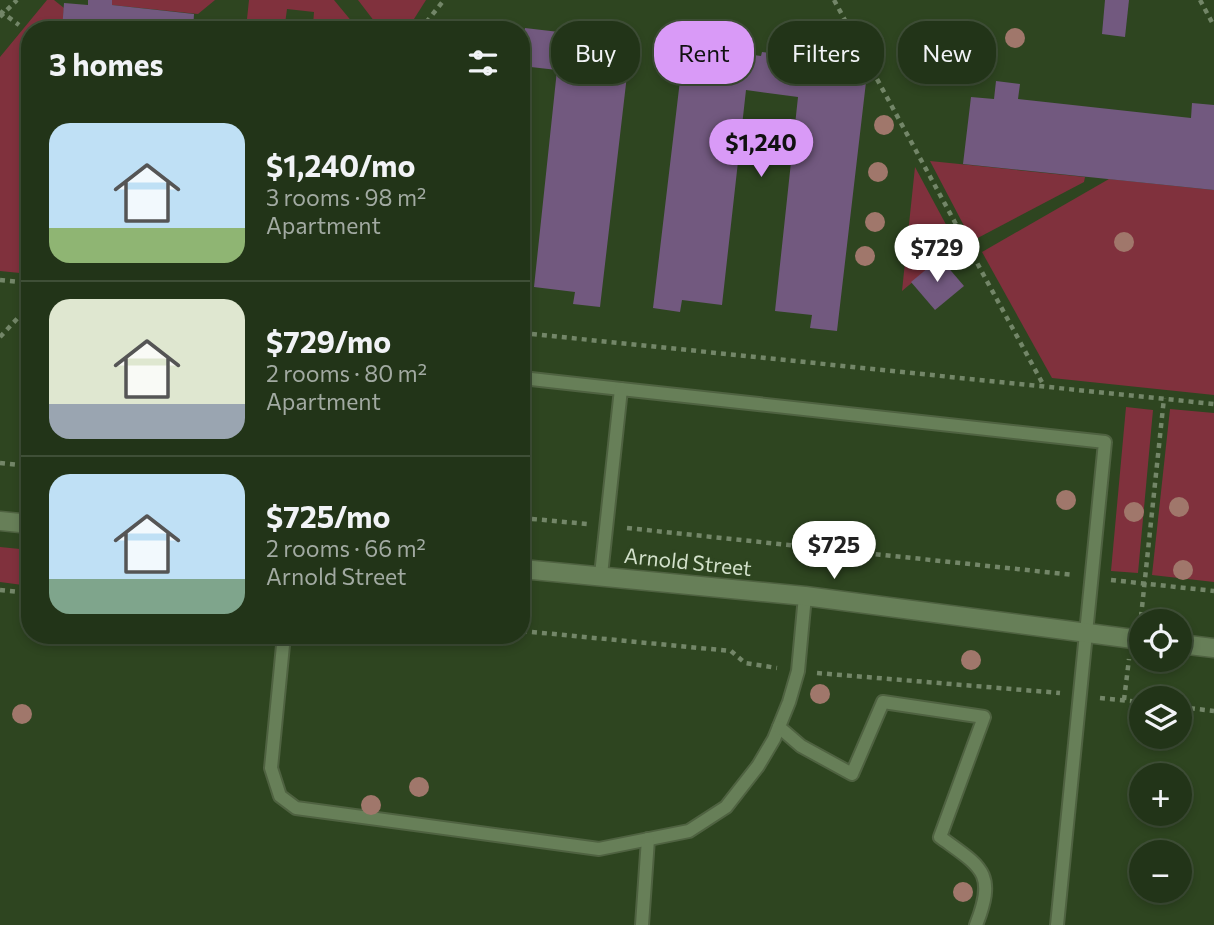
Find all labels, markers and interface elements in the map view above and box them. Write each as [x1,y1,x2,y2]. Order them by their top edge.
chip: Buy [551,21,640,84]
chip: Rent [654,21,754,84]
chip: Filters [768,21,884,84]
chip: New [898,21,996,84]
icon: filters [464,44,502,82]
text: 3 homes [49,45,163,82]
pin: $1,240 [704,120,818,179]
text: $1,240 [725,128,797,156]
text: $1,240/mo [266,146,415,183]
icon: home [105,151,189,235]
text: 3 rooms · 98 m² [266,183,426,211]
text: Apartment [266,211,381,239]
pin: $729 [896,224,978,284]
text: $729 [911,233,964,261]
text: $729/mo [266,322,391,359]
icon: home [105,327,189,411]
text: 2 rooms · 80 m² [266,359,427,387]
text: Apartment [266,387,381,415]
text: $725/mo [266,497,390,534]
icon: home [105,502,189,586]
pin: $725 [793,522,875,581]
text: $725 [808,530,860,558]
text: 2 rooms · 66 m² [266,534,426,562]
street label: Arnold Street [623,542,753,580]
text: Arnold Street [266,562,407,590]
map controls [1129,609,1192,903]
button: locate [1129,609,1192,672]
button: layers [1129,686,1192,749]
button: + [1129,763,1192,826]
button: − [1129,840,1192,903]

